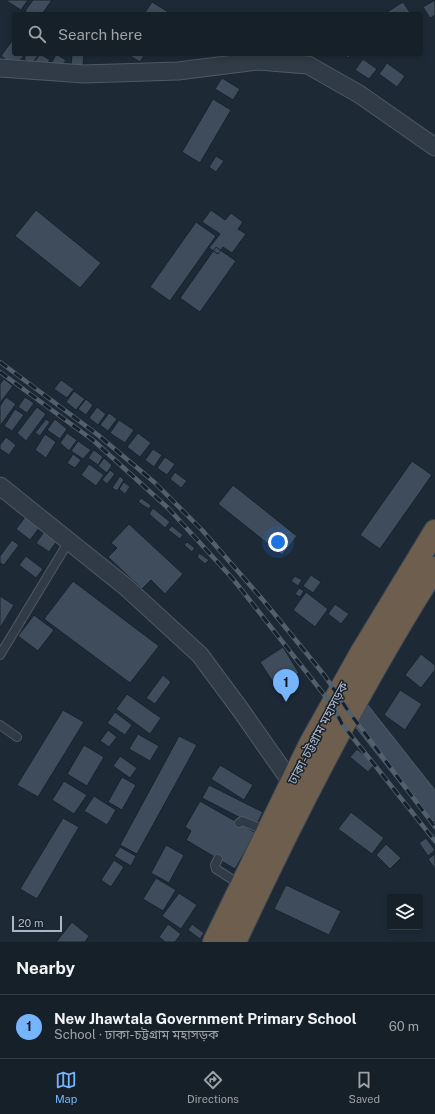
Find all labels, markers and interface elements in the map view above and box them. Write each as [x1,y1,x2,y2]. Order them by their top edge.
search box [12,12,423,56]
icon: search [26,23,48,45]
text: Search here [58,26,142,43]
your location [268,532,288,552]
pin: 1 [273,669,299,702]
street label: ঢাকা-চট্টগ্রাম মহাসড়ক [284,679,352,788]
map controls [387,894,423,930]
button: layers [387,894,423,930]
scale bar [12,914,62,933]
text: 20 m [18,917,43,929]
text: Nearby [16,958,75,978]
text: New Jhawtala Government Primary School [54,1010,357,1027]
text: 1 [26,1019,32,1034]
text: 60 m [389,1019,419,1034]
text: School · ঢাকা-চট্টগ্রাম মহাসড়ক [54,1027,219,1042]
tab: Map [55,1069,77,1105]
tab: Directions [187,1069,239,1105]
tab: Saved [349,1069,380,1105]

